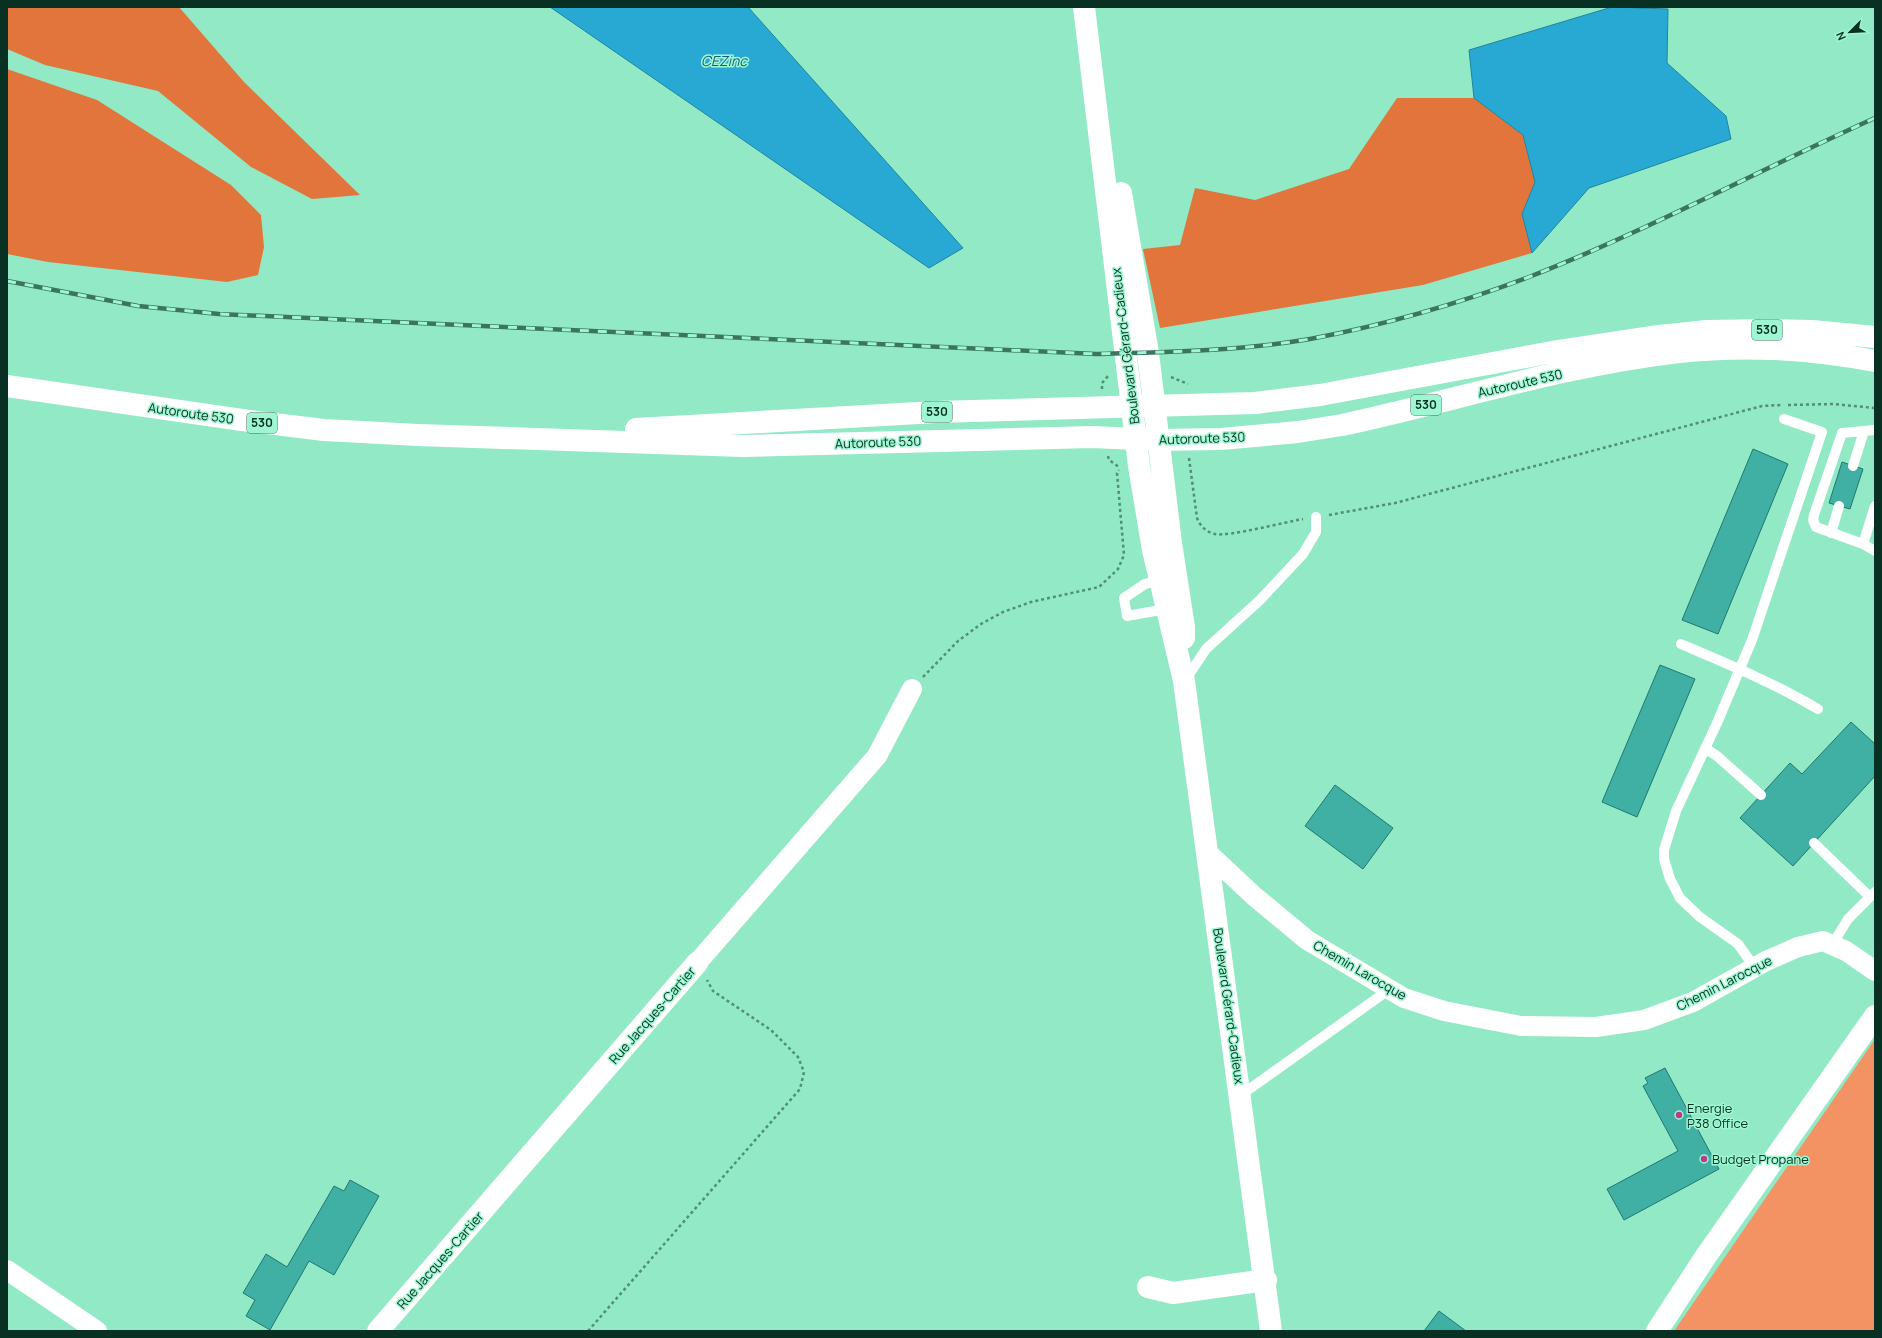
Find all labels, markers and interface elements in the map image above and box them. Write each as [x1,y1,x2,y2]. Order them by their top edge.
north arrow [1830,12,1870,52]
text: N [1832,30,1849,43]
water label: CEZinc [701,51,748,70]
street label: Boulevard Gérard-Cadieux [1106,267,1144,425]
road number: 530 [1752,320,1782,340]
street label: Autoroute 530 [1476,365,1564,401]
road number: 530 [1411,395,1441,415]
street label: Autoroute 530 [147,398,235,428]
road number: 530 [922,402,952,422]
road number: 530 [247,413,277,433]
street label: Autoroute 530 [1159,427,1246,449]
street label: Autoroute 530 [835,431,922,453]
street label: Boulevard Gérard-Cadieux [1209,927,1249,1085]
street label: Chemin Larocque [1310,936,1410,1004]
street label: Chemin Larocque [1673,951,1775,1015]
street label: Rue Jacques-Cartier [605,962,700,1068]
place label: Energie P38 Office [1687,1099,1748,1132]
marker: Energie P38 Office [1674,1110,1684,1120]
place label: Budget Propane [1712,1150,1809,1168]
marker: Budget Propane [1699,1154,1709,1164]
street label: Rue Jacques-Cartier [393,1207,488,1313]

